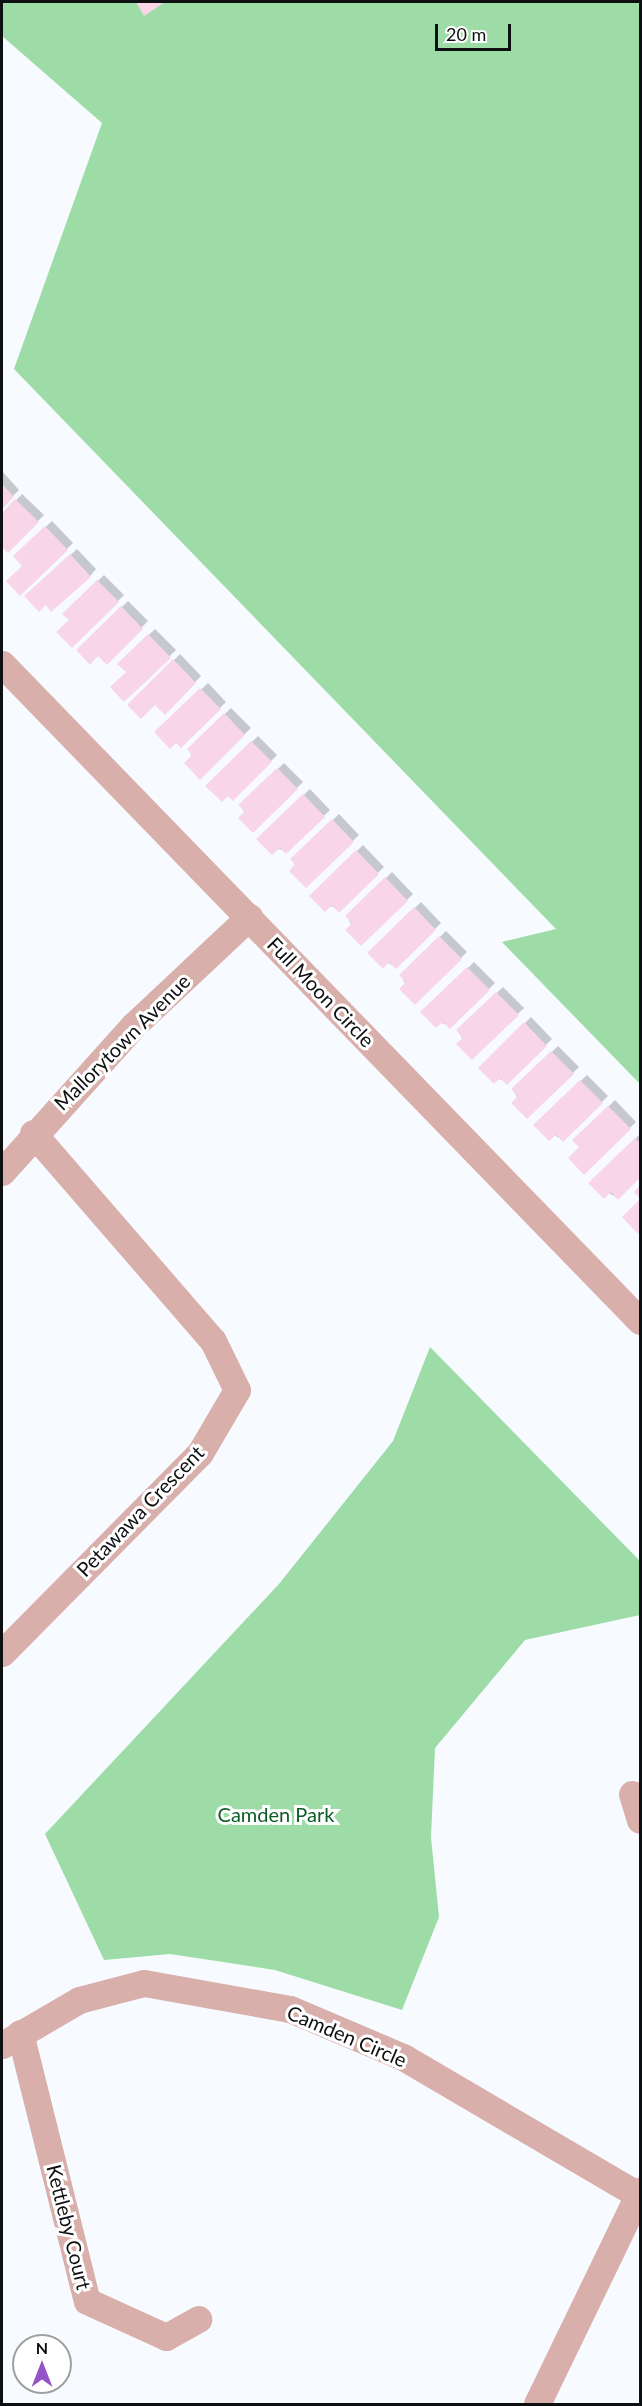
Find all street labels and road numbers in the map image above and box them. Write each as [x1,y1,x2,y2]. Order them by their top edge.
street label: Full Moon Circle [263,932,379,1052]
street label: Mallorytown Avenue [49,969,195,1115]
street label: Petawawa Crescent [71,1441,209,1581]
street label: Camden Circle [284,2000,410,2072]
street label: Kettleby Court [42,2162,96,2292]

